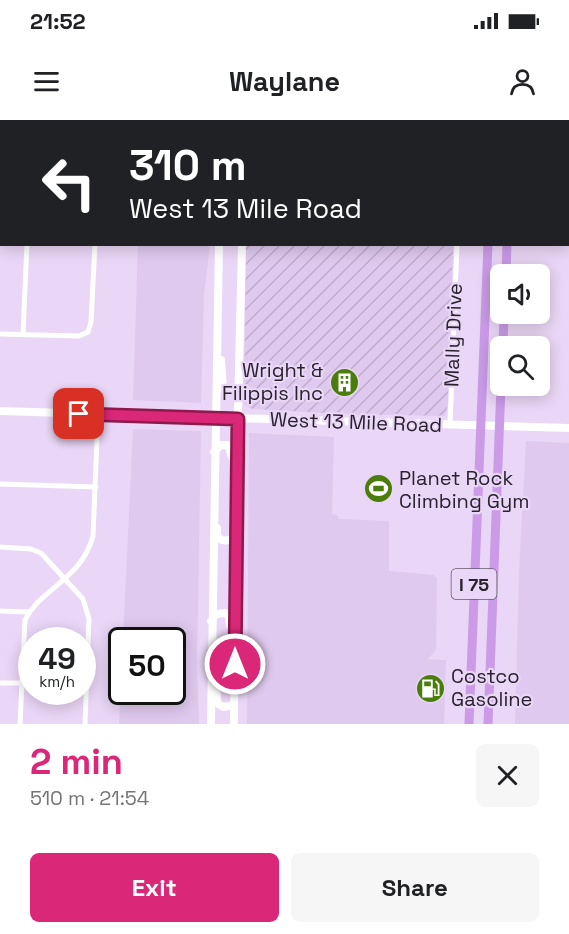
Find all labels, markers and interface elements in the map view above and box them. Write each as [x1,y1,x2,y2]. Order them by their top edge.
text: 21:52 [30,7,86,35]
text: Waylane [229,64,340,99]
icon: menu [30,65,63,98]
icon: person [506,65,539,98]
text: 310 m [129,139,247,192]
icon: left [30,144,108,222]
text: West 13 Mile Road [129,191,362,226]
map controls [490,264,550,396]
button: sound [490,264,550,324]
street label: Mally Drive [438,283,468,387]
button: search [490,336,550,396]
place label: Wright & Filippis Inc [222,357,323,406]
building icon: Wright & Filippis Inc [328,366,360,398]
pin [53,388,104,439]
icon: arrive [62,397,95,430]
street label: West 13 Mile Road [269,406,443,438]
place label: Planet Rock Climbing Gym [399,465,530,514]
sports icon: Planet Rock Climbing Gym [362,473,394,505]
road number: I 75 [452,569,496,599]
speed limit sign: 50 [108,627,186,705]
position arrow [203,632,267,696]
text: 49 [38,639,76,678]
place label: Costco Gasoline [451,663,532,712]
text: km/h [39,672,75,691]
fuel station icon: Costco Gasoline [414,672,446,704]
text: 2 min [30,739,123,785]
button: close [476,744,539,807]
text: 510 m · 21:54 [30,785,149,811]
button: Exit [30,853,279,922]
button: Share [291,853,539,922]

